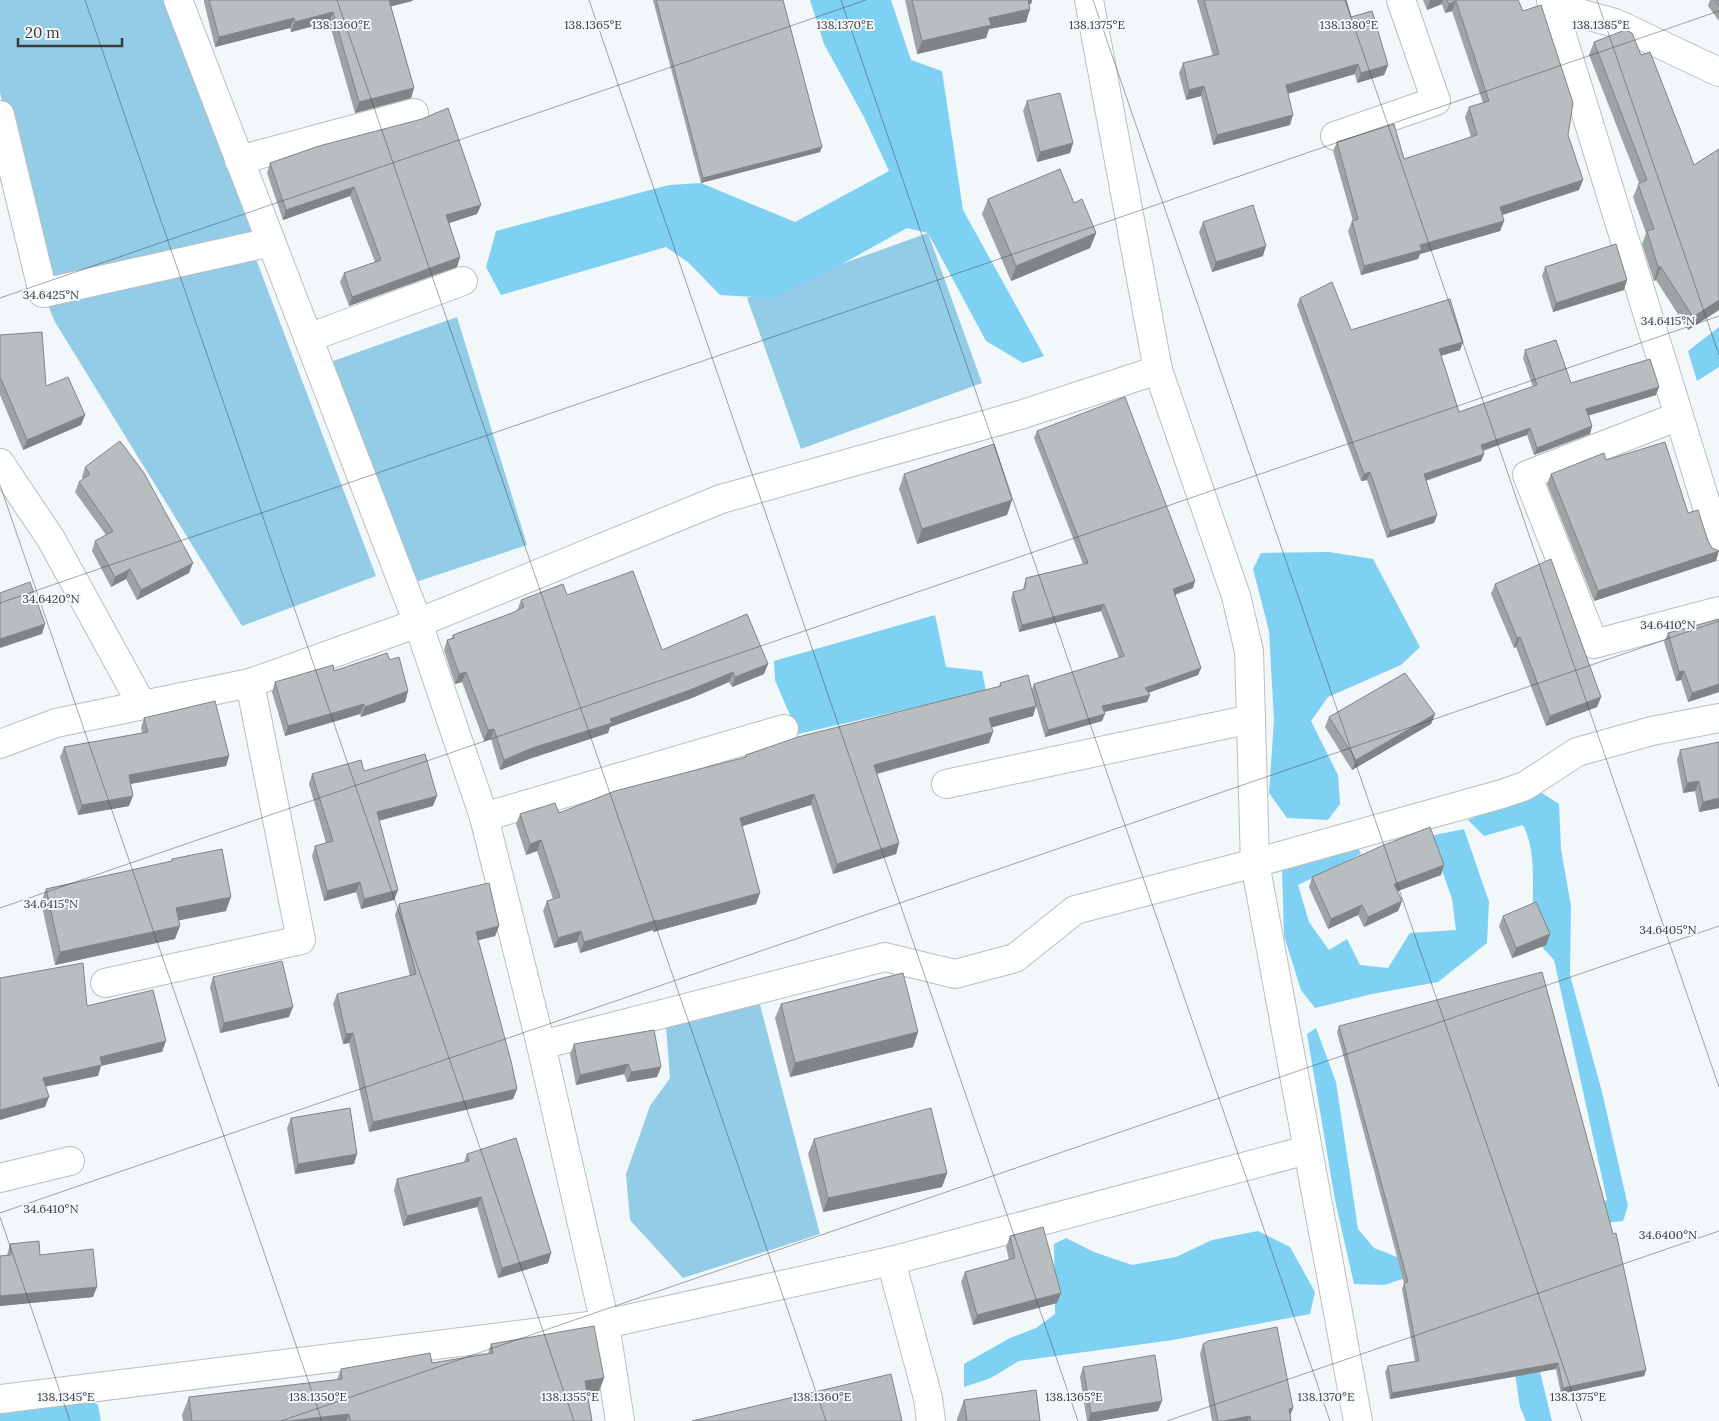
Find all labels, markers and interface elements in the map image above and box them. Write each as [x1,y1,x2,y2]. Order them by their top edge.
scale bar [18,15,121,47]
text: 138.1360°E [312,17,370,32]
text: 138.1365°E [564,17,622,32]
text: 138.1370°E [817,17,873,32]
text: 138.1375°E [1069,17,1125,32]
text: 138.1380°E [1320,17,1378,32]
text: 138.1385°E [1572,17,1630,32]
text: 20 m [25,23,60,42]
text: 34.6425°N [23,287,79,302]
text: 34.6415°N [1641,313,1695,328]
text: 34.6420°N [22,591,80,606]
text: 34.6410°N [1640,617,1696,632]
text: 34.6415°N [24,896,78,911]
text: 34.6405°N [1639,922,1697,937]
text: 34.6410°N [23,1201,79,1216]
text: 34.6400°N [1639,1227,1697,1242]
text: 138.1345°E [37,1389,95,1404]
text: 138.1350°E [289,1389,347,1404]
text: 138.1355°E [541,1389,599,1404]
text: 138.1360°E [793,1389,851,1404]
text: 138.1365°E [1045,1389,1103,1404]
text: 138.1370°E [1298,1389,1354,1404]
text: 138.1375°E [1550,1389,1606,1404]

